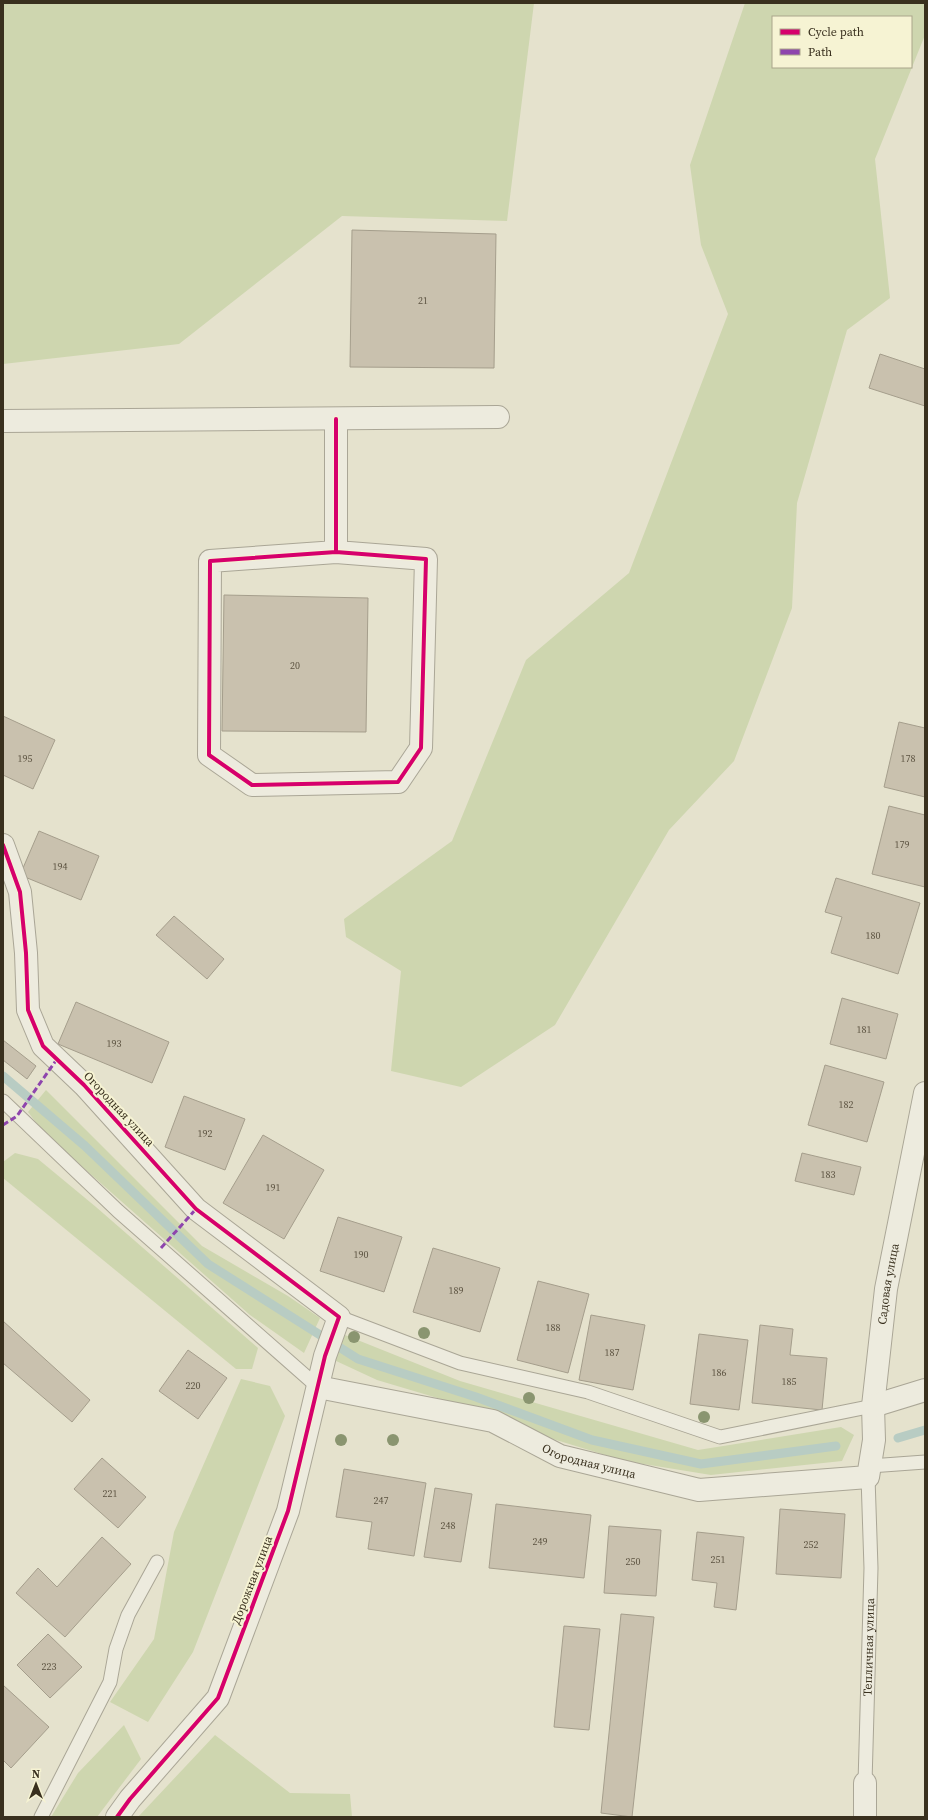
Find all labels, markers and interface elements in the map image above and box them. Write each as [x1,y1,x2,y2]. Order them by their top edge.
legend [772,16,912,68]
text: Cycle path [808,24,864,40]
text: Path [808,44,832,60]
house number: 21 [418,294,428,307]
house number: 20 [290,659,300,672]
house number: 195 [18,752,33,765]
house number: 178 [901,752,916,765]
house number: 179 [895,838,910,851]
house number: 194 [53,860,68,873]
house number: 180 [866,929,881,942]
house number: 181 [857,1023,872,1036]
house number: 193 [107,1037,122,1050]
street label: Огородная улица [80,1068,159,1151]
house number: 182 [839,1098,854,1111]
house number: 192 [198,1127,213,1140]
house number: 183 [821,1168,836,1181]
house number: 191 [266,1181,281,1194]
street label: Садовая улица [874,1241,903,1326]
house number: 190 [354,1248,369,1261]
house number: 189 [449,1284,464,1297]
house number: 188 [546,1321,561,1334]
house number: 187 [605,1346,620,1359]
house number: 186 [712,1366,727,1379]
house number: 185 [782,1375,797,1388]
house number: 220 [186,1379,201,1392]
street label: Огородная улица [539,1440,638,1482]
house number: 221 [103,1487,118,1500]
house number: 247 [374,1494,389,1507]
house number: 248 [441,1519,456,1532]
street label: Дорожная улица [228,1533,277,1627]
house number: 249 [533,1535,548,1548]
house number: 252 [804,1538,819,1551]
house number: 251 [711,1553,726,1566]
house number: 250 [626,1555,641,1568]
street label: Тепличная улица [859,1597,878,1696]
house number: 223 [42,1660,57,1673]
north arrow [16,1764,56,1804]
text: N [32,1767,40,1782]

